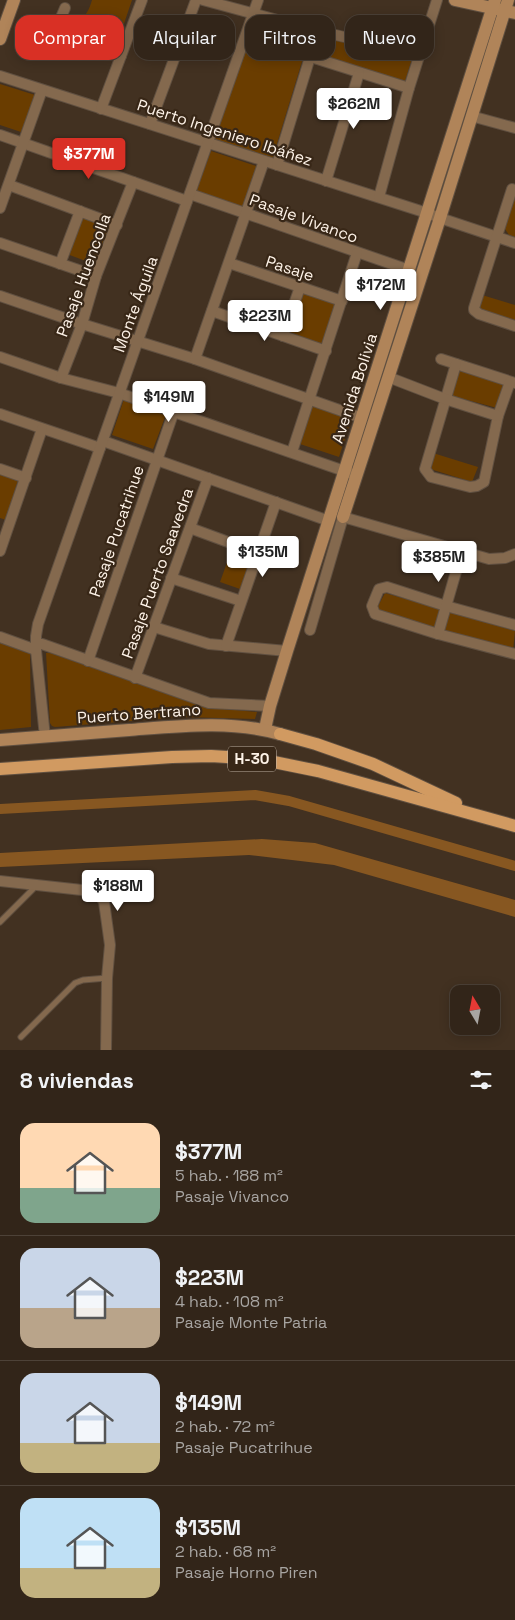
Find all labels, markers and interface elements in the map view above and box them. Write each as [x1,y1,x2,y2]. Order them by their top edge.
chip: Comprar [15,15,124,60]
chip: Alquilar [134,15,235,60]
chip: Filtros [245,15,335,60]
chip: Nuevo [345,15,434,60]
pin: $262M [319,88,389,130]
text: $262M [328,93,380,114]
street label: Puerto Ingeniero Ibáñez [135,94,315,171]
pin: $377M [54,138,124,180]
text: $377M [63,143,115,164]
street label: Pasaje Vivanco [247,189,361,248]
street label: Pasaje Huencolla [51,211,116,340]
street label: Pasaje [263,251,317,286]
street label: Monte Águila [108,253,163,355]
pin: $172M [346,268,416,311]
text: $172M [356,274,406,295]
pin: $223M [230,300,300,342]
text: $223M [239,305,291,326]
street label: Avenida Bolivia [327,330,382,446]
pin: $149M [134,380,204,423]
text: $149M [143,386,195,407]
street label: Pasaje Pucatrihue [84,463,149,600]
street label: Pasaje Puerto Saavedra [117,485,198,662]
pin: $135M [228,536,298,578]
pin: $385M [404,540,474,583]
text: $135M [238,541,288,562]
text: $385M [413,546,465,567]
street label: Puerto Bertrano [76,699,202,728]
road number: H-30 [228,746,276,772]
pin: $188M [83,870,153,912]
text: $188M [93,875,143,896]
north arrow [450,985,500,1035]
map controls [450,985,500,1035]
icon: filters [467,1066,495,1094]
text: 8 viviendas [20,1067,134,1094]
text: $377M [175,1138,242,1165]
icon: home [60,1143,120,1203]
text: 5 hab. · 188 m² [175,1165,283,1186]
text: Pasaje Vivanco [175,1186,289,1207]
text: $223M [175,1264,244,1291]
icon: home [60,1268,120,1328]
text: 4 hab. · 108 m² [175,1291,284,1312]
text: Pasaje Monte Patria [175,1312,327,1333]
text: $149M [175,1389,242,1416]
icon: home [60,1393,120,1453]
text: 2 hab. · 72 m² [175,1416,275,1437]
text: Pasaje Pucatrihue [175,1437,313,1458]
text: $135M [175,1514,241,1541]
icon: home [60,1518,120,1578]
text: 2 hab. · 68 m² [175,1541,276,1562]
text: Pasaje Horno Piren [175,1562,317,1583]

